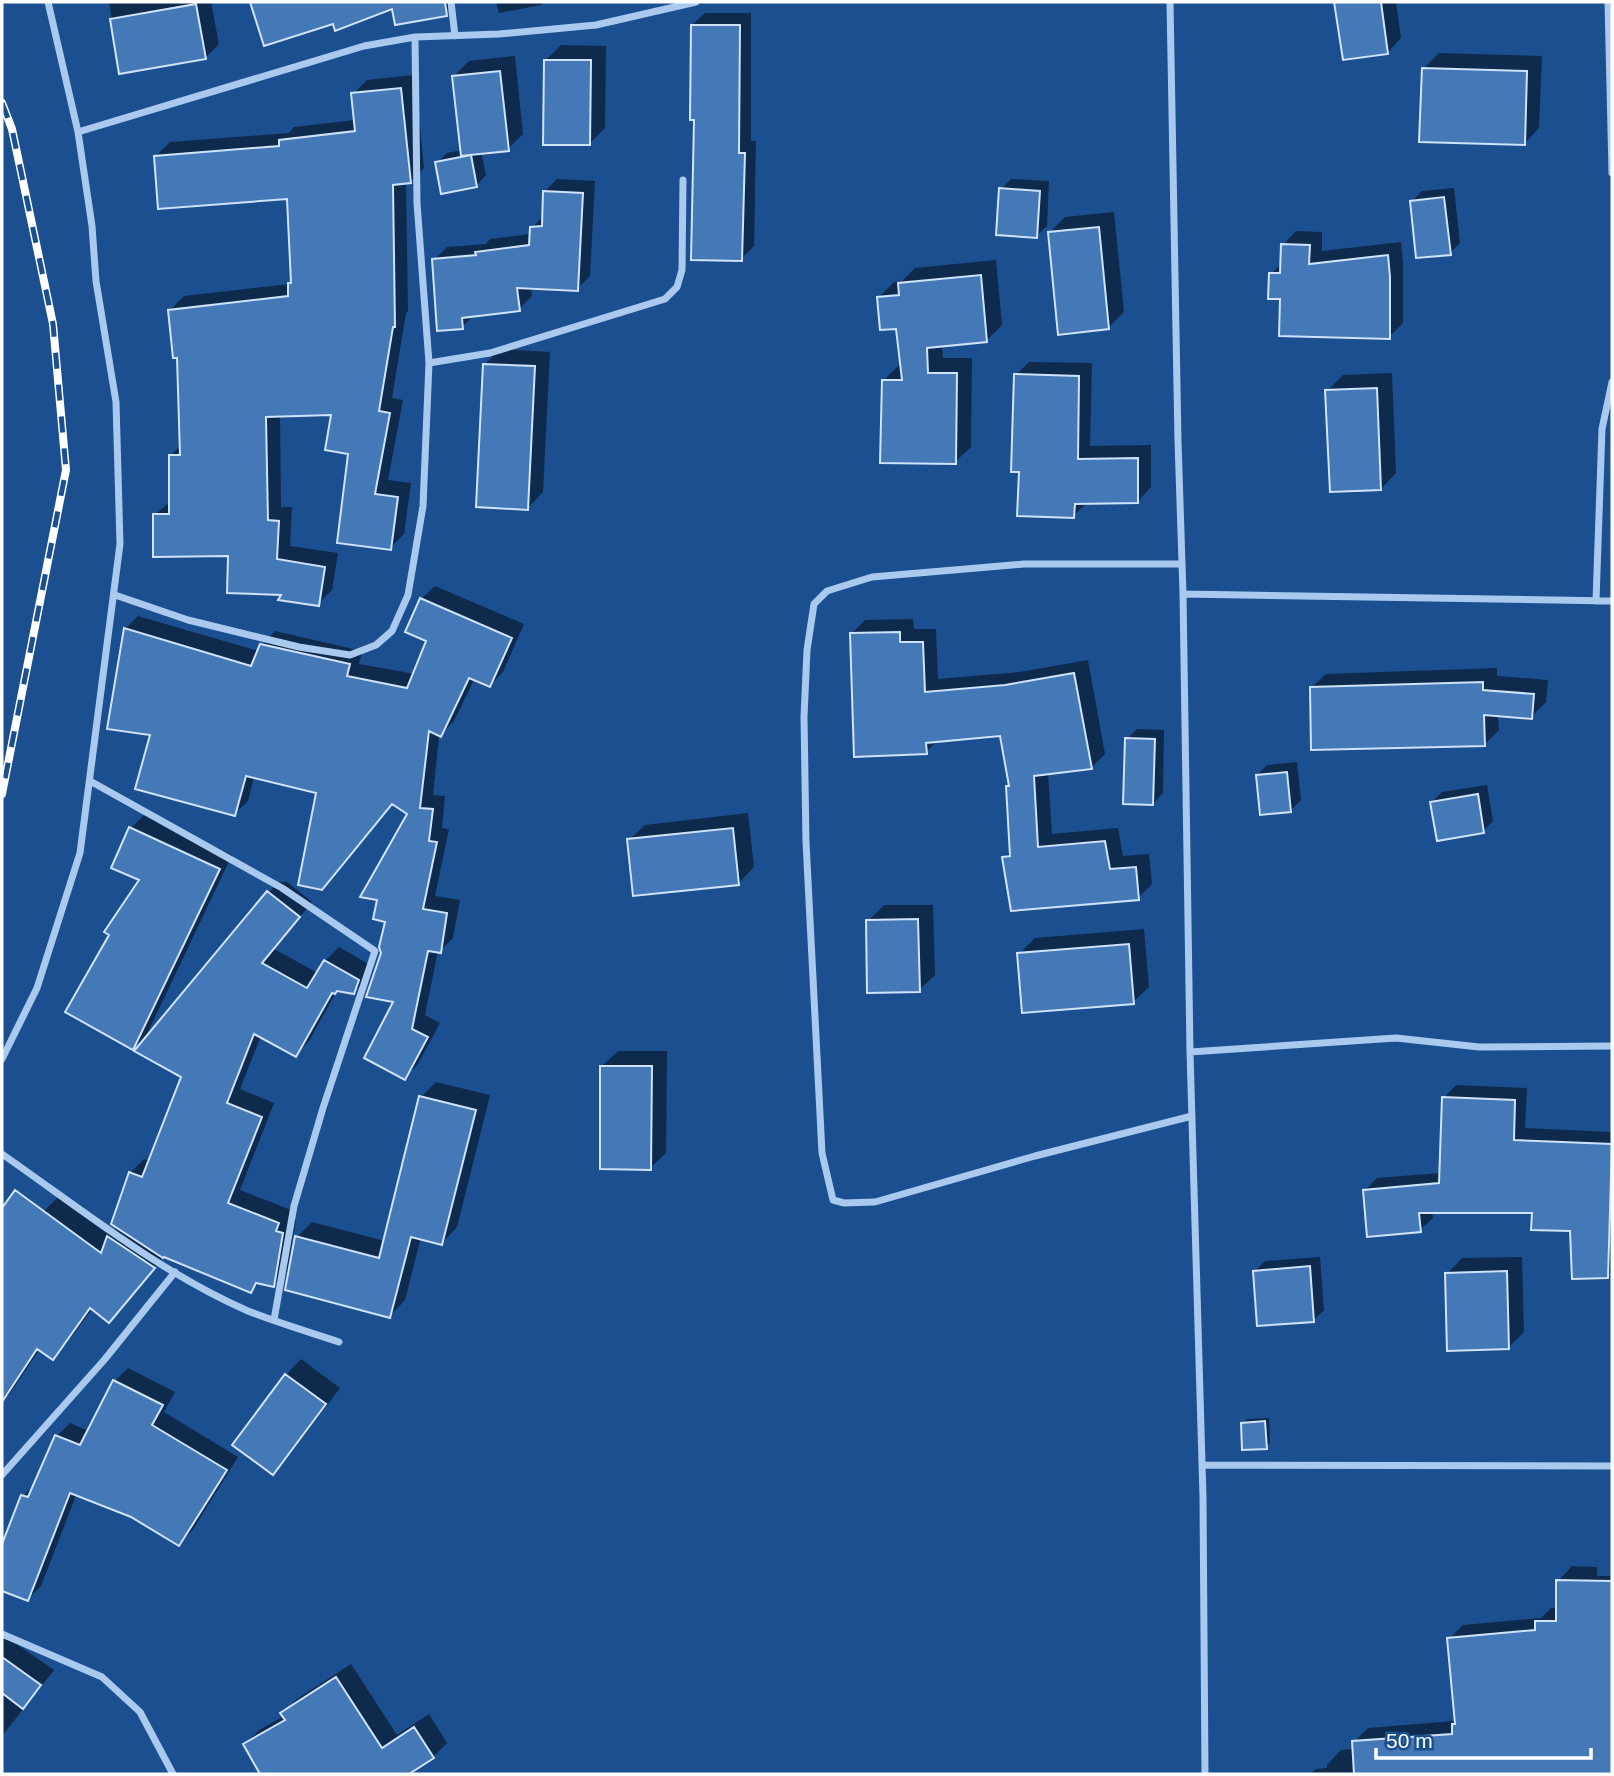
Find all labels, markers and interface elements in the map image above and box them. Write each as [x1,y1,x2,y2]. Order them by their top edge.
scale bar [1376,1716,1591,1760]
text: 50 m [1386,1729,1433,1752]

